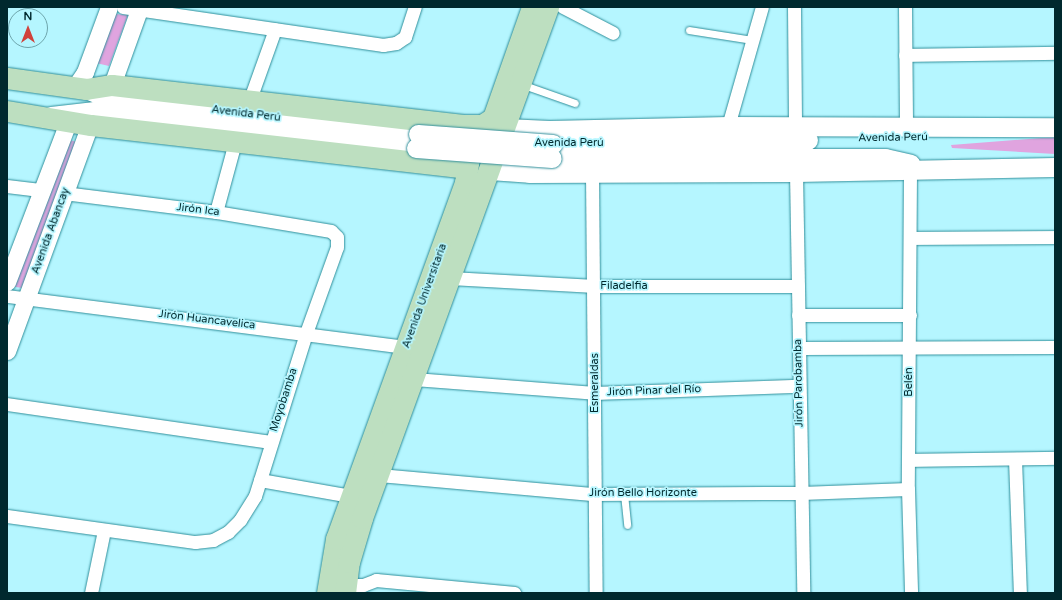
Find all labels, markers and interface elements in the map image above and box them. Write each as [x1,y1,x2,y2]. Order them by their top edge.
north arrow [8,8,48,48]
text: N [24,10,32,23]
street label: Avenida Perú [211,103,281,125]
street label: Avenida Perú [858,131,928,145]
street label: Avenida Perú [534,136,604,150]
street label: Avenida Abancay [29,186,73,276]
street label: Jirón Ica [176,201,220,219]
street label: Avenida Universitaria [400,242,450,350]
street label: Filadelfia [600,279,648,293]
street label: Jirón Huancavelica [158,308,256,332]
street label: Jirón Parobamba [792,339,806,427]
street label: Esmeraldas [588,353,602,413]
street label: Moyobamba [268,367,300,433]
street label: Belén [902,367,916,397]
street label: Jirón Pinar del Río [607,383,701,399]
street label: Jirón Bello Horizonte [589,486,697,500]

